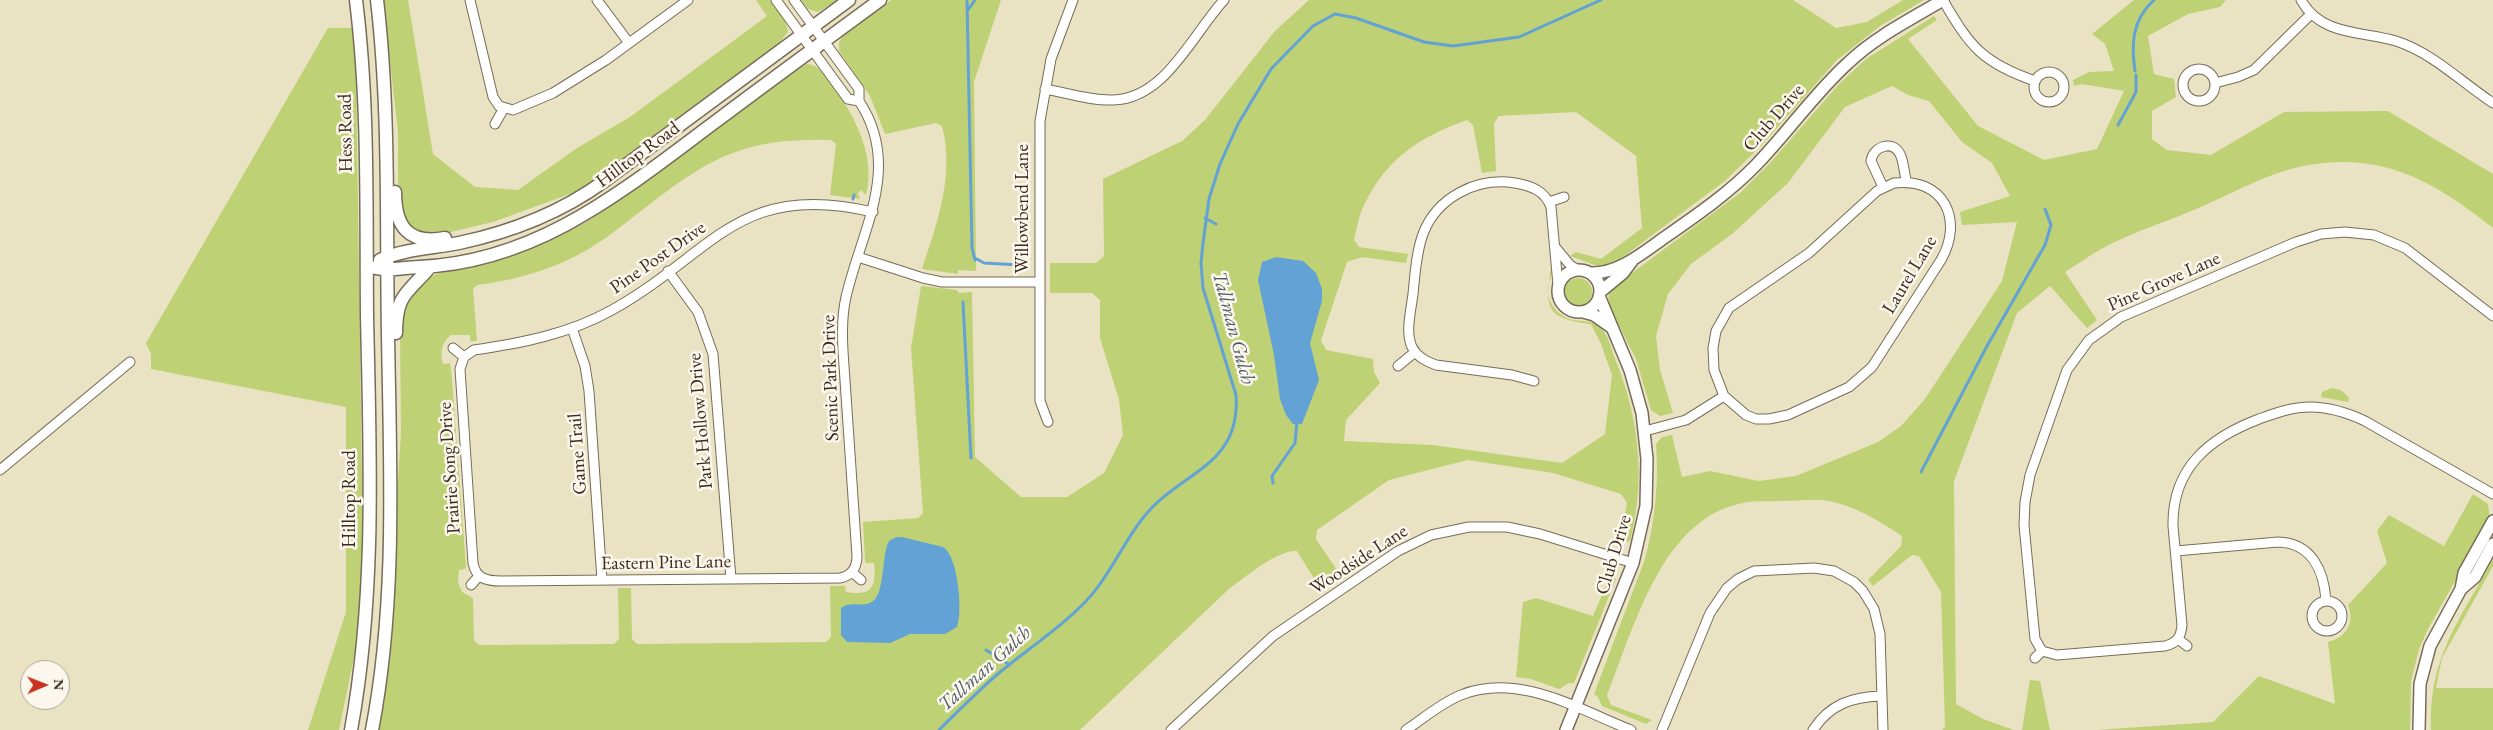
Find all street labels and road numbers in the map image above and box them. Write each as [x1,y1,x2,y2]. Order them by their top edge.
street label: Club Drive [1738,79,1810,157]
street label: Hess Road [334,93,358,173]
street label: Hilltop Road [592,117,684,193]
street label: Willowbend Lane [1012,144,1034,274]
street label: Pine Post Drive [606,217,710,299]
street label: Laurel Lane [1878,232,1942,318]
street label: Pine Grove Lane [2104,247,2224,317]
street label: Scenic Park Drive [817,314,845,442]
street label: Park Hollow Drive [684,352,718,490]
street label: Prairie Song Drive [434,401,466,535]
street label: Game Trail [564,413,592,495]
street label: Hilltop Road [339,450,361,548]
street label: Club Drive [1591,512,1637,598]
street label: Woodside Lane [1306,520,1412,600]
street label: Eastern Pine Lane [601,550,731,576]

